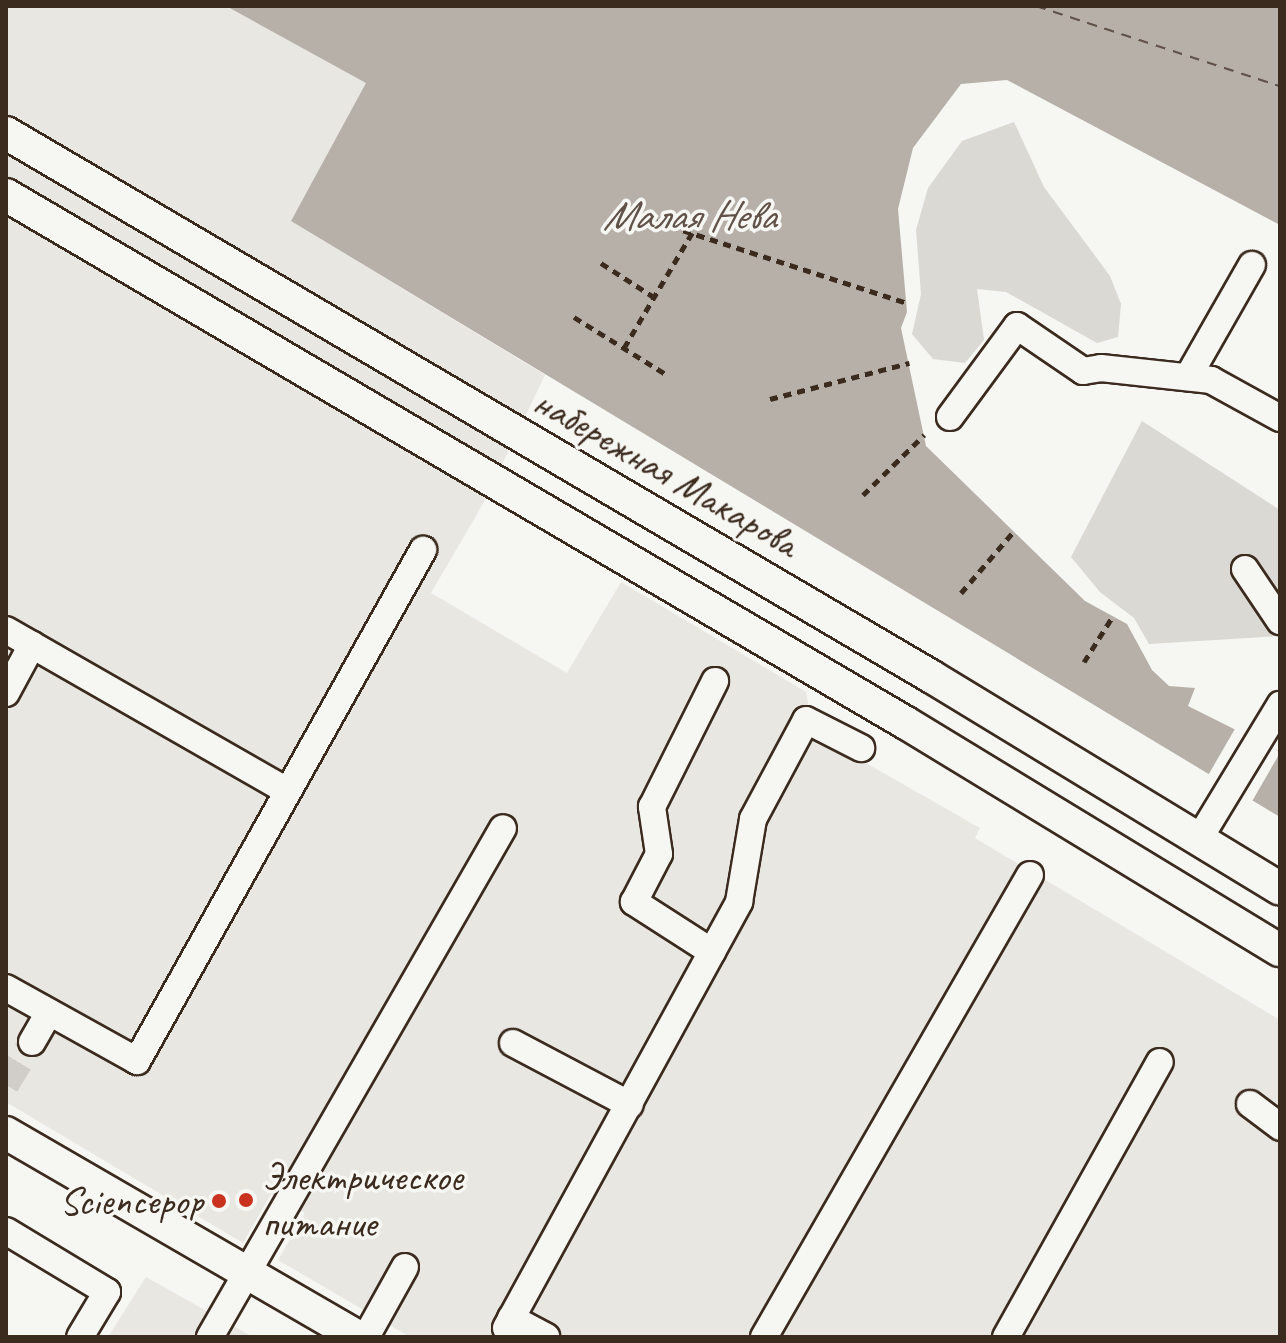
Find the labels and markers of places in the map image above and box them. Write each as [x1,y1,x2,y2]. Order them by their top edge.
place label: Электрическое питание [262,1153,462,1247]
place label: Sciencepop [59,1177,203,1225]
marker: Электрическое питание [237,1191,255,1209]
marker: Sciencepop [210,1192,228,1210]

